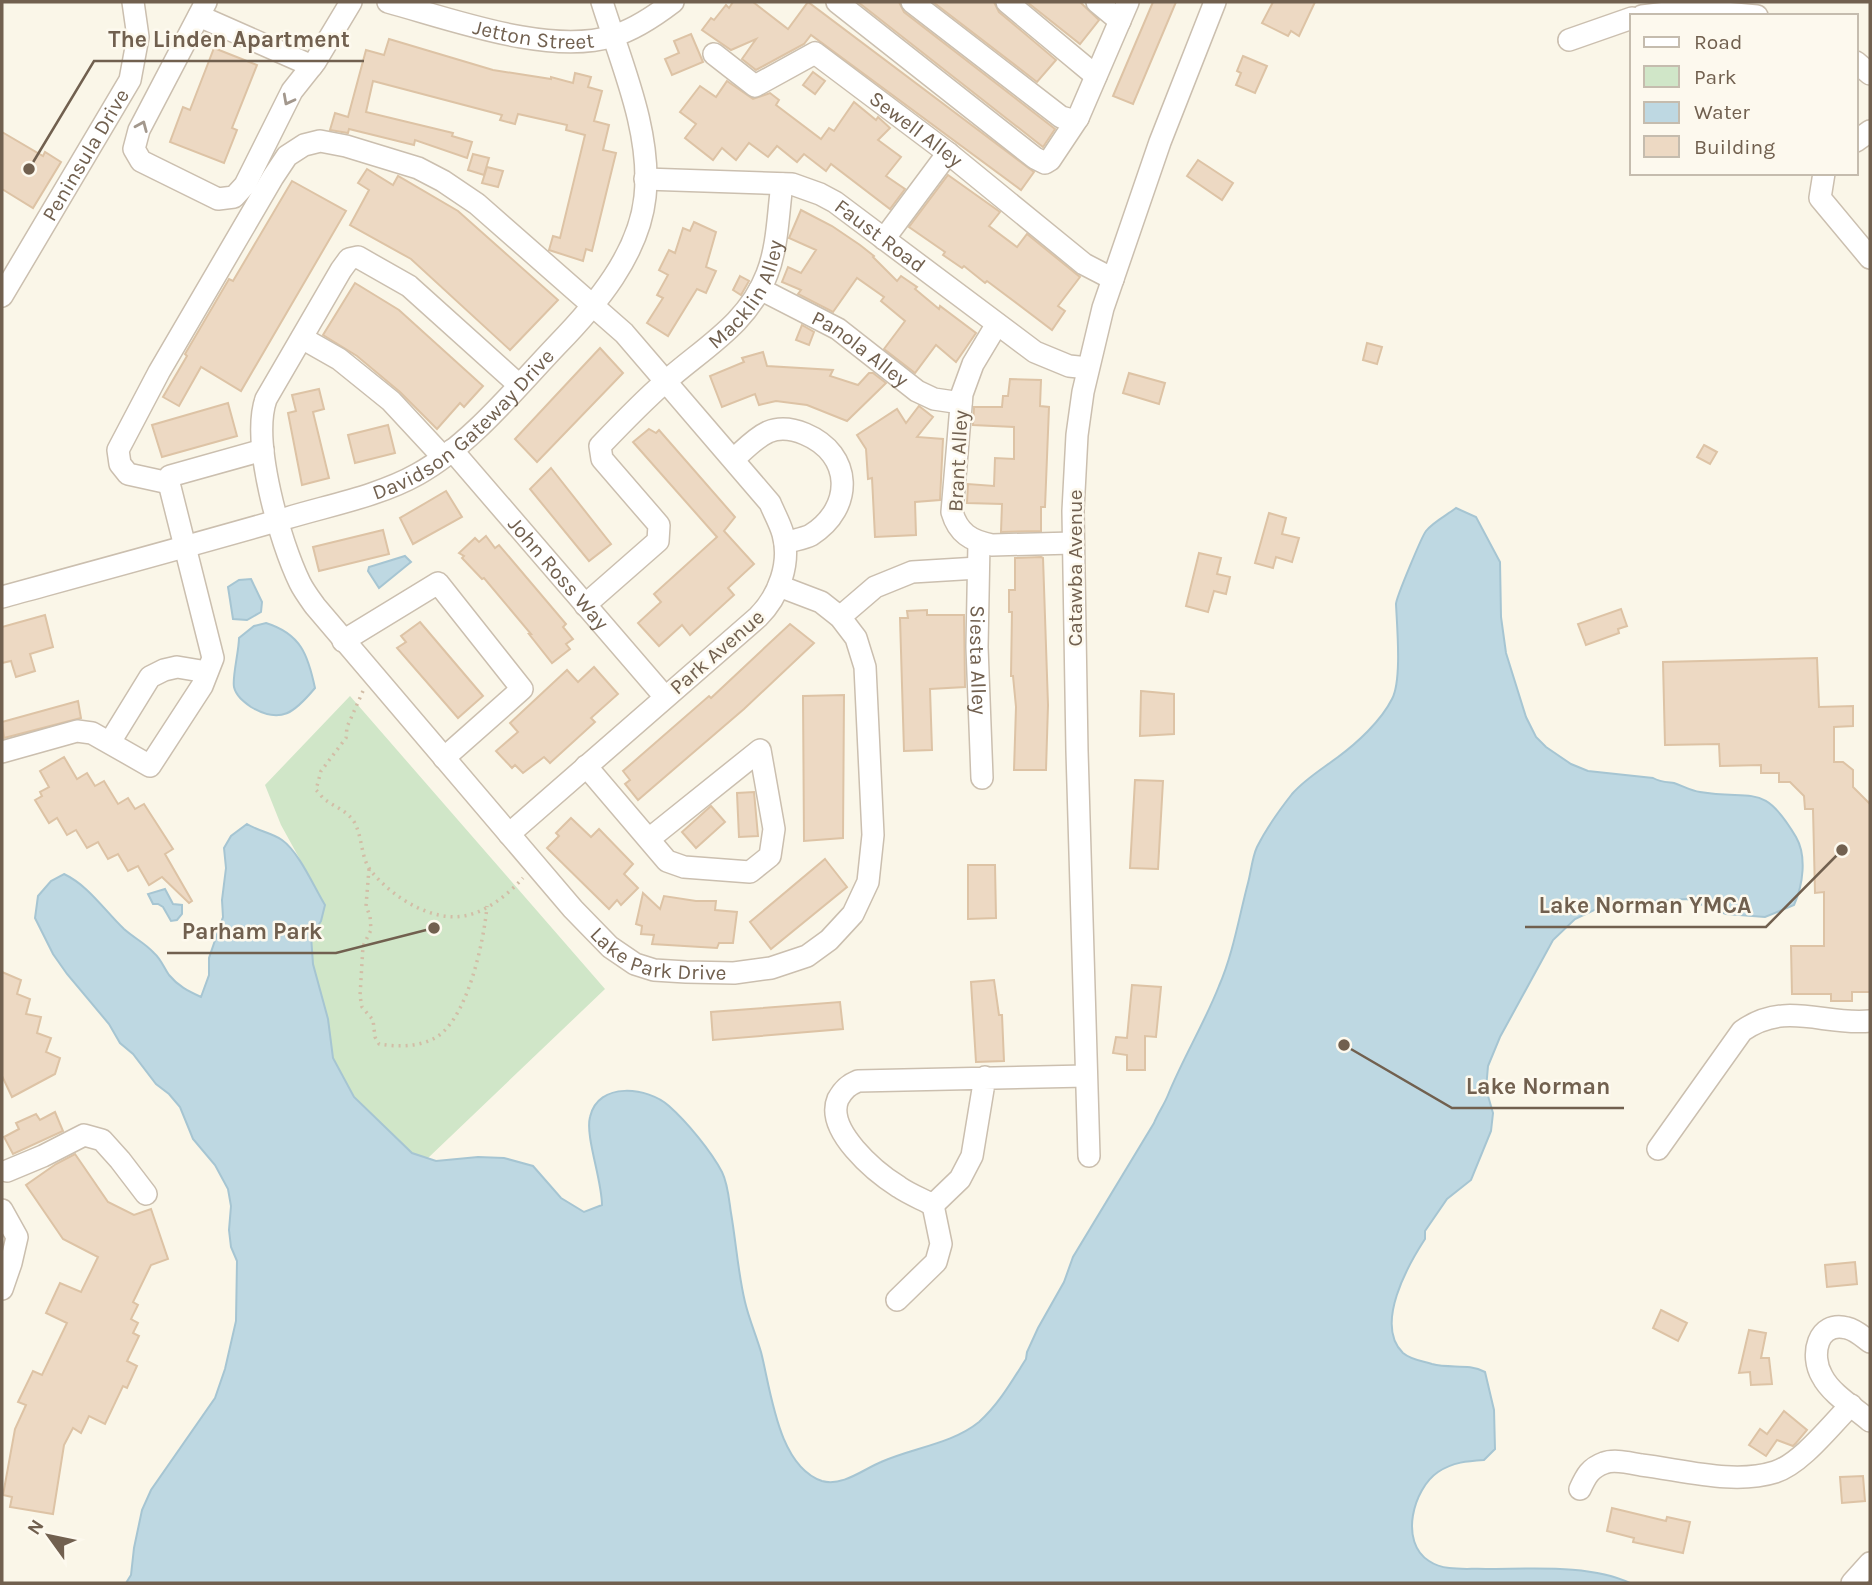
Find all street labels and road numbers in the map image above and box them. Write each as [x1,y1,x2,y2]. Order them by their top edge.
street label: Jetton Street [471,15,596,54]
street label: Peninsula Drive [37,85,134,225]
street label: Sewell Alley [865,86,968,172]
street label: Faust Road [830,194,930,277]
street label: Macklin Alley [703,238,788,354]
street label: Panola Alley [808,306,914,392]
street label: Davidson Gateway Drive [369,344,559,505]
street label: Brant Alley [943,409,973,513]
street label: Catawba Avenue [1063,489,1087,647]
street label: John Ross Way [503,512,614,635]
street label: Park Avenue [665,605,769,699]
street label: Siesta Alley [965,605,992,715]
street label: Lake Park Drive [585,922,727,985]

